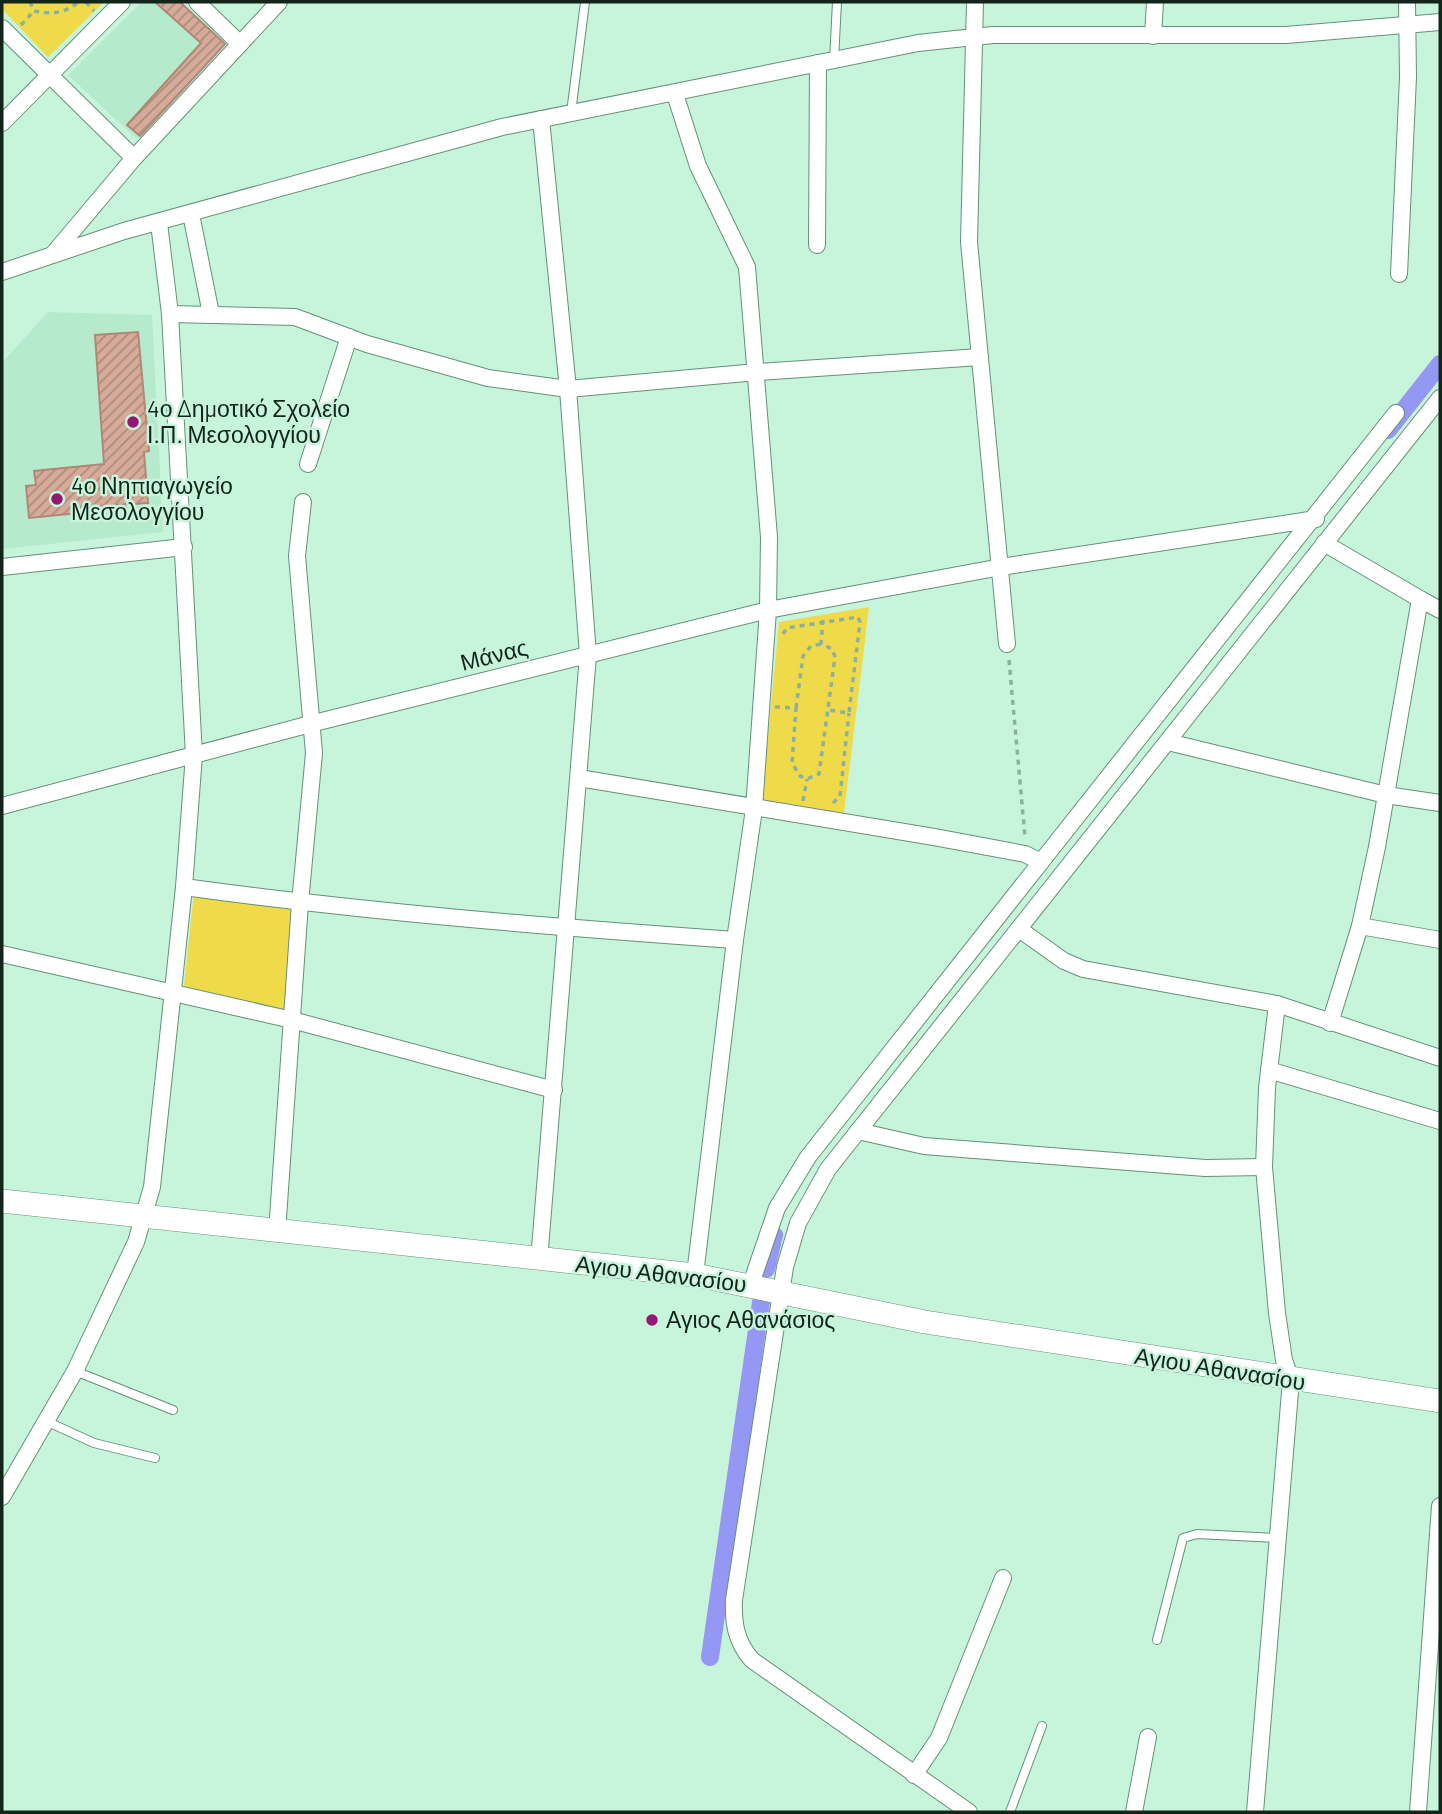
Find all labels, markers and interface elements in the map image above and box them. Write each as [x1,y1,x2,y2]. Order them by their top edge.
place label: 4ο Δημοτικό Σχολείο Ι.Π. Μεσολογγίου [147,394,350,448]
marker: 4ο Δημοτικό Σχολείο Ι.Π. Μεσολογγίου [125,414,141,430]
place label: 4ο Νηπιαγωγείο Μεσολογγίου [71,471,233,525]
marker: 4ο Νηπιαγωγείο Μεσολογγίου [49,491,65,507]
street label: Μάνας [457,632,530,676]
street label: Αγιου Αθανασίου [574,1249,748,1297]
place label: Αγιος Αθανάσιος [666,1305,835,1333]
marker: Αγιος Αθανάσιος [644,1312,660,1328]
street label: Αγιου Αθανασίου [1133,1341,1307,1395]

